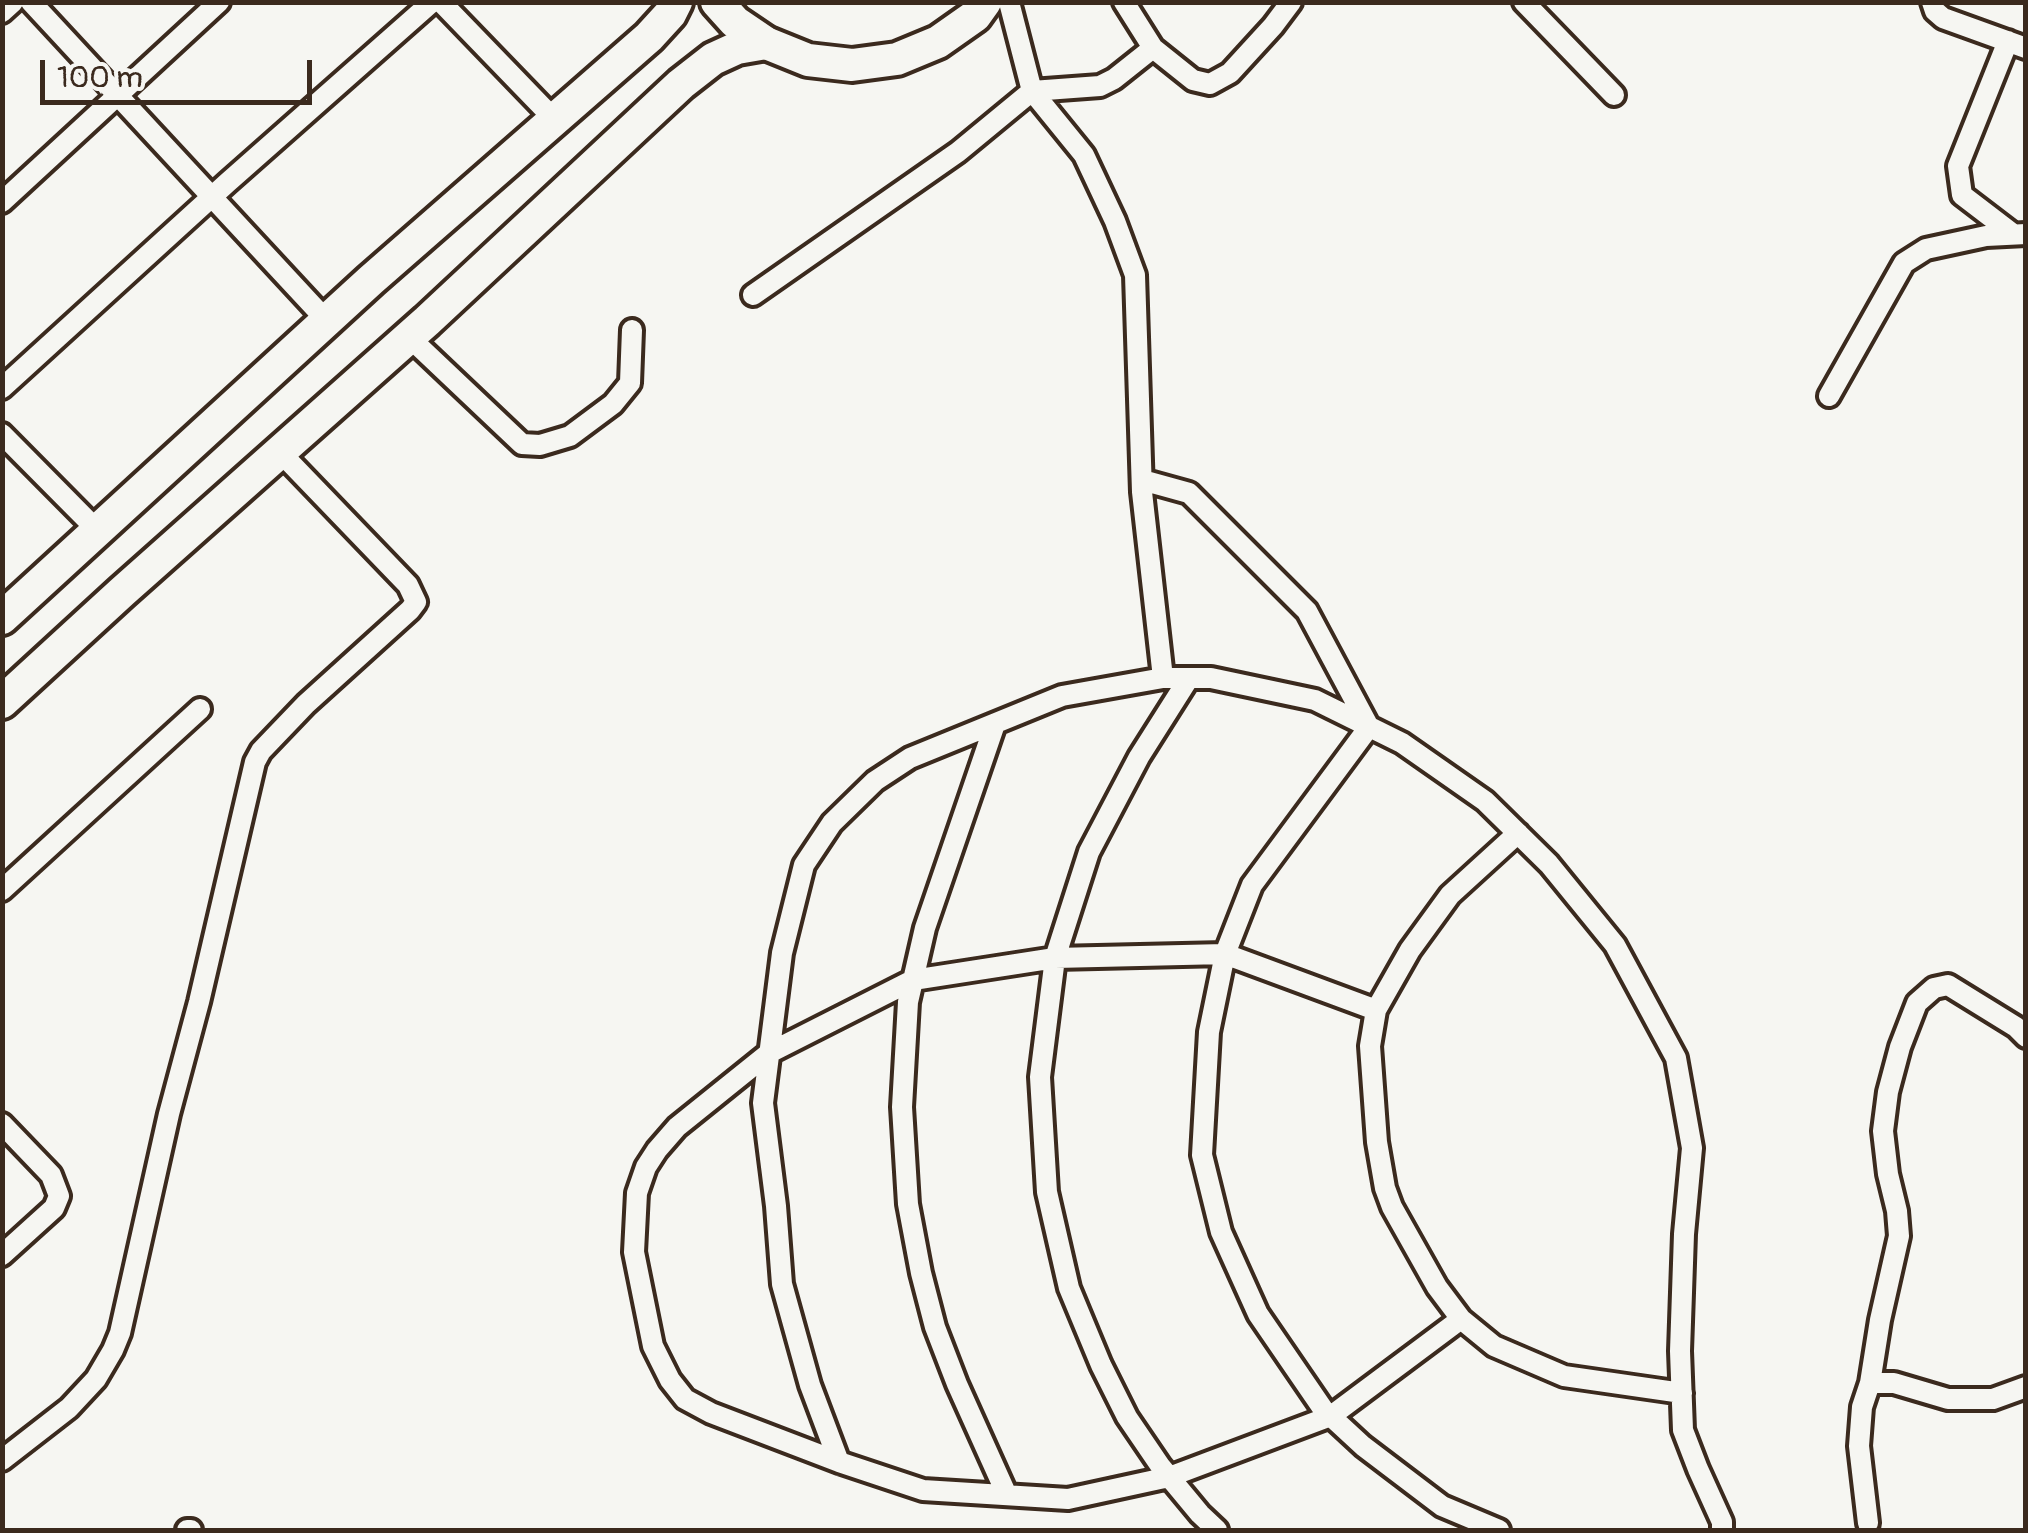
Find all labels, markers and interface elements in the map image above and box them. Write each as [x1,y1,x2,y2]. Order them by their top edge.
scale bar [45,40,318,102]
text: 100 m [57,59,143,96]

